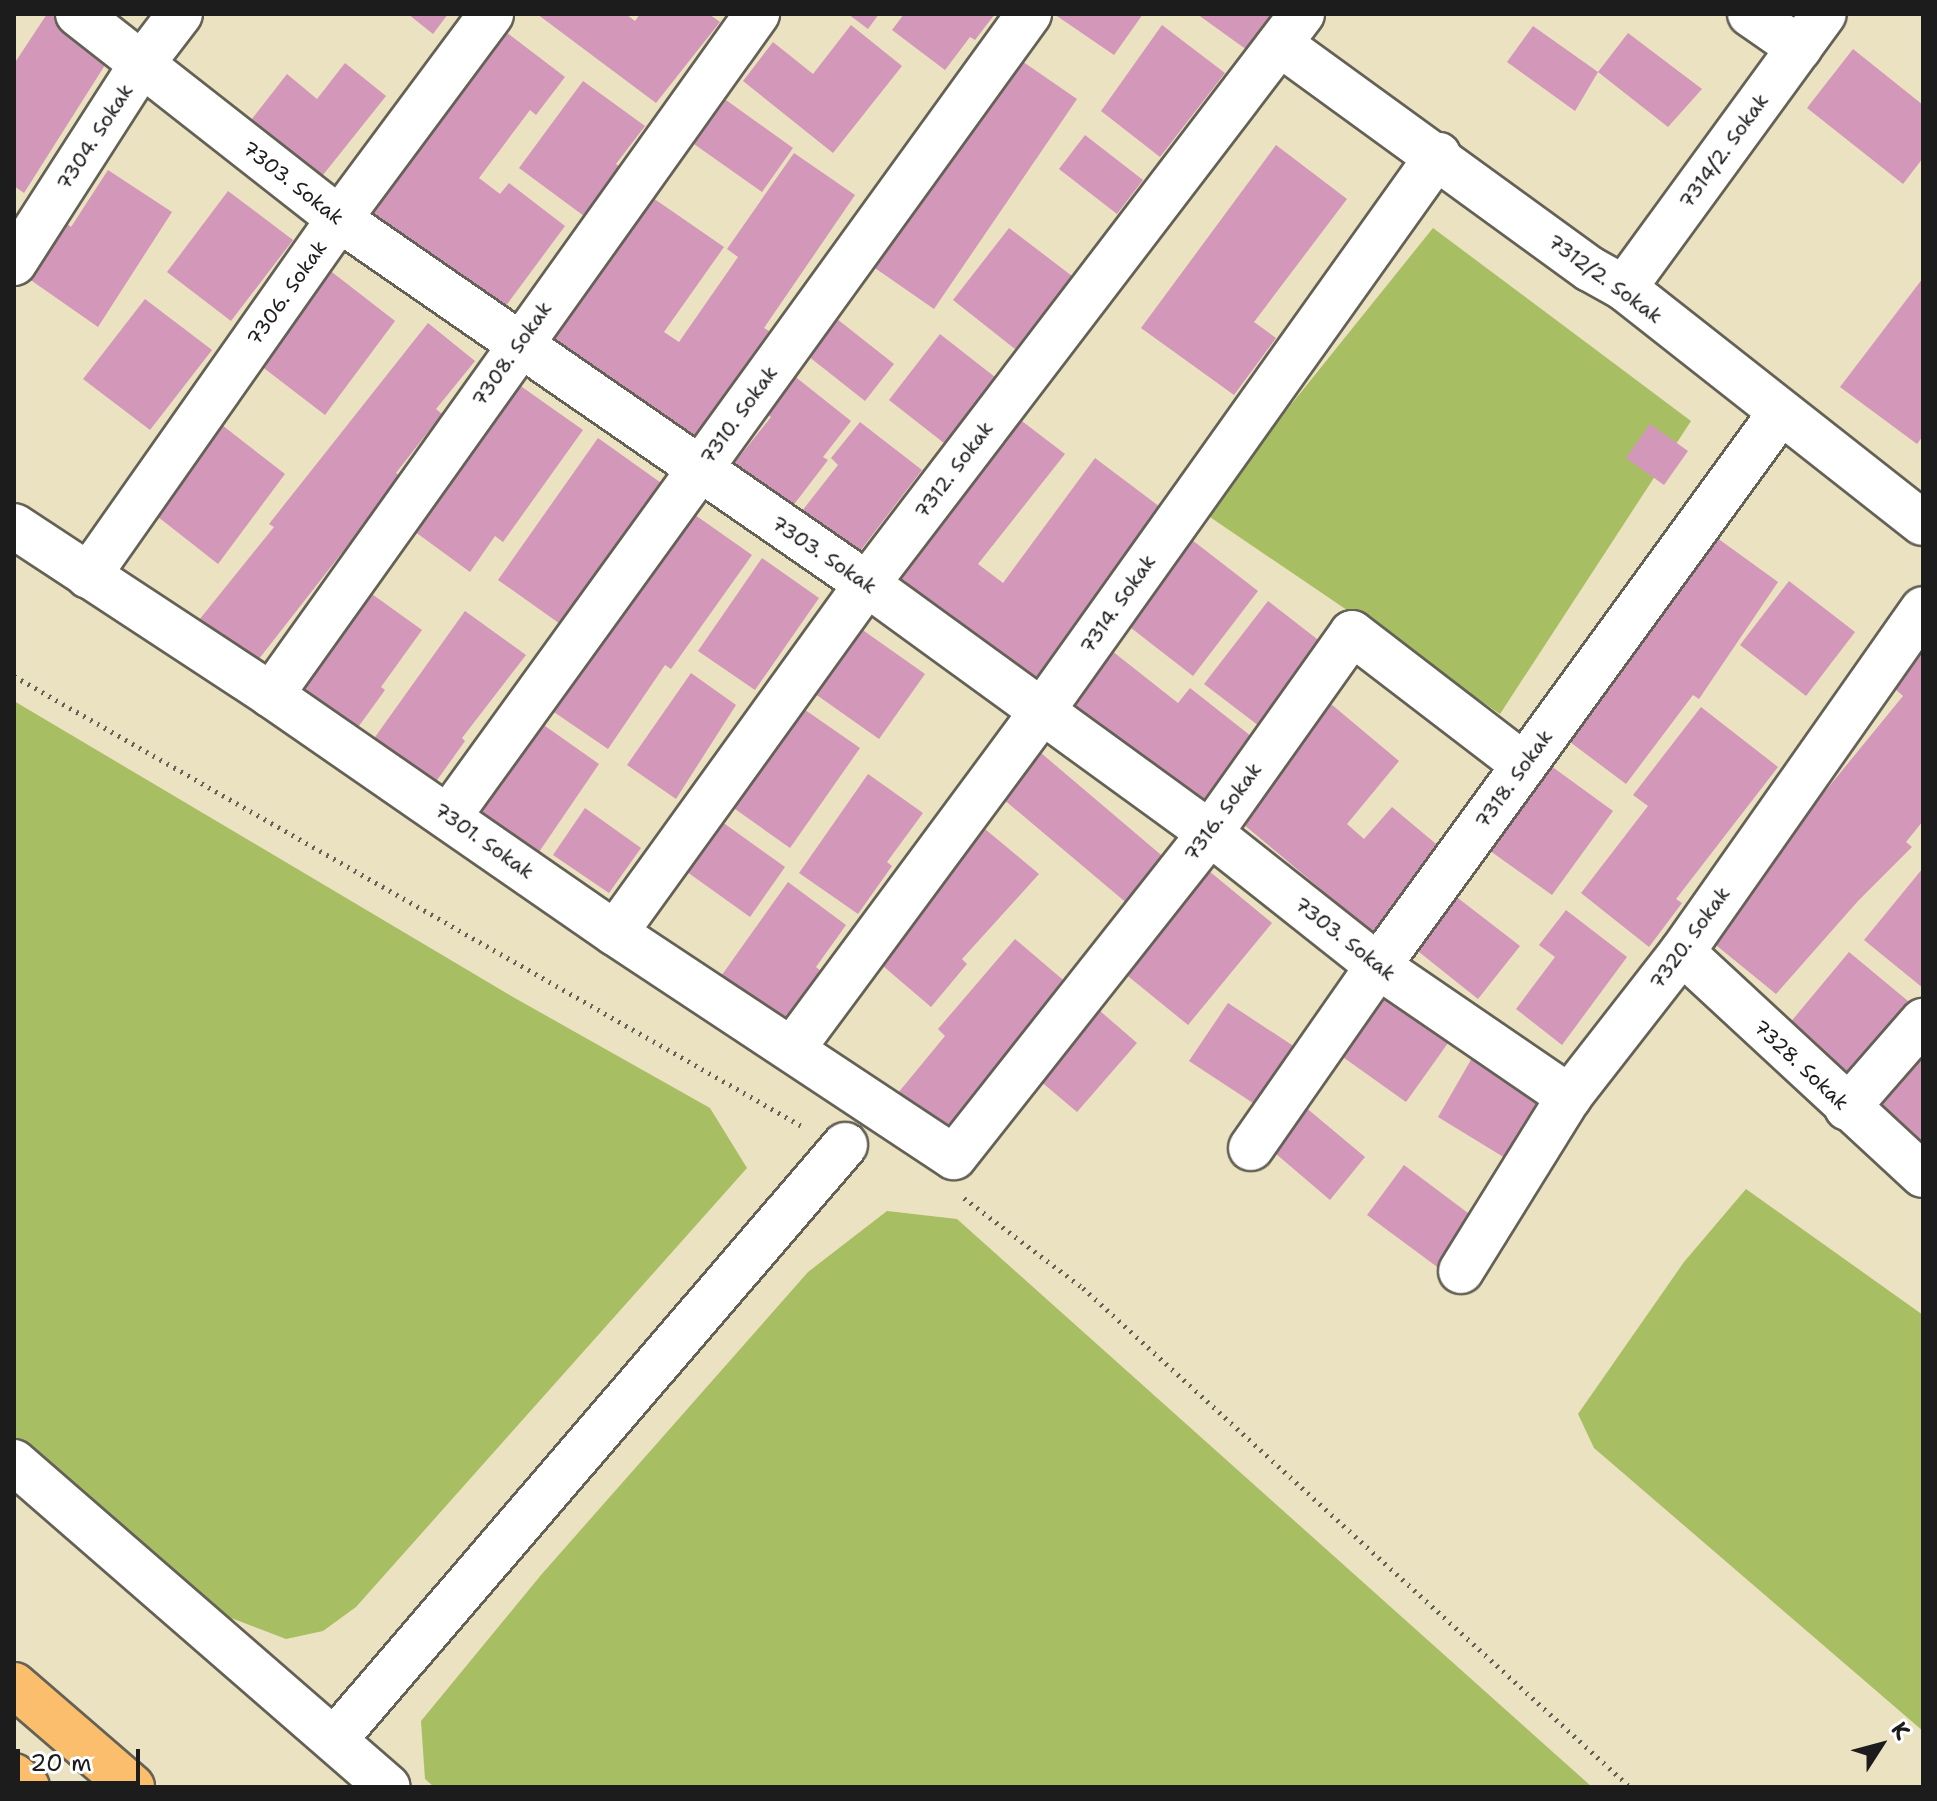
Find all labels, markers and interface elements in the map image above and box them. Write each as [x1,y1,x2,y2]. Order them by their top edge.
street label: 7304. Sokak [52,79,138,195]
street label: 7314/2. Sokak [1674,89,1774,213]
street label: 7303. Sokak [238,136,348,230]
street label: 7312/2. Sokak [1543,229,1667,329]
street label: 7306. Sokak [242,236,332,350]
street label: 7308. Sokak [467,297,557,411]
street label: 7310. Sokak [695,361,783,469]
street label: 7312. Sokak [910,417,998,523]
street label: 7303. Sokak [767,511,881,599]
street label: 7314. Sokak [1075,550,1161,658]
street label: 7318. Sokak [1470,725,1558,833]
street label: 7316. Sokak [1179,758,1267,866]
street label: 7301. Sokak [430,798,538,884]
street label: 7320. Sokak [1645,882,1735,994]
street label: 7303. Sokak [1290,892,1400,986]
street label: 7328. Sokak [1749,1015,1853,1115]
north arrow [1841,1705,1921,1785]
text: K [1885,1716,1917,1745]
scale bar [20,1733,144,1783]
text: 20 m [30,1747,92,1779]

